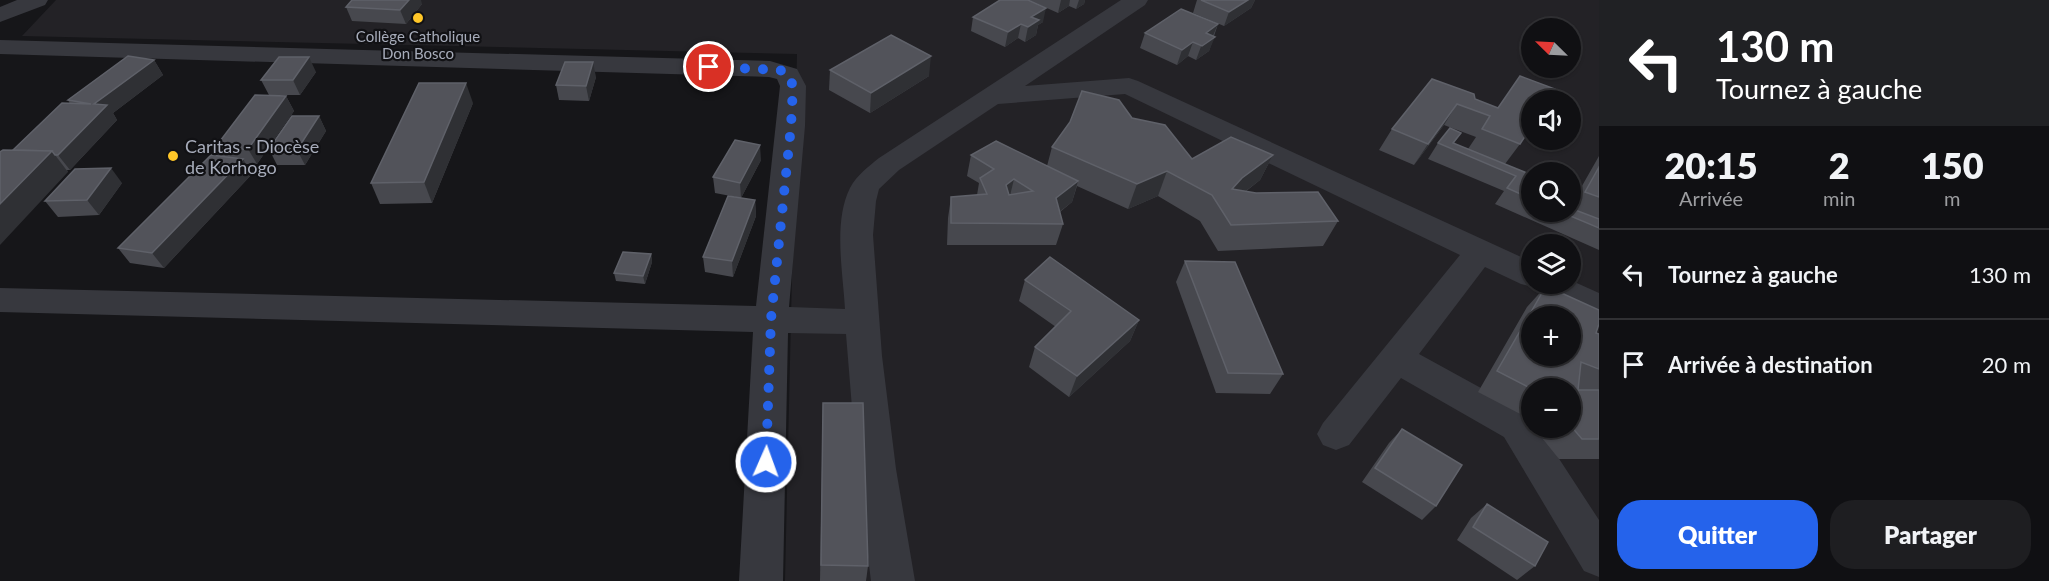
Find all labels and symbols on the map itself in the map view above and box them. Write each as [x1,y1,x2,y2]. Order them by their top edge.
marker: Collège Catholique Don Bosco [411,11,425,25]
north arrow [1521,18,1581,78]
place label: Collège Catholique Don Bosco [356,27,480,62]
pin [683,41,734,92]
place label: Caritas - Diocèse de Korhogo [185,135,319,178]
marker: Caritas - Diocèse de Korhogo [166,149,180,163]
position arrow [734,430,798,494]

